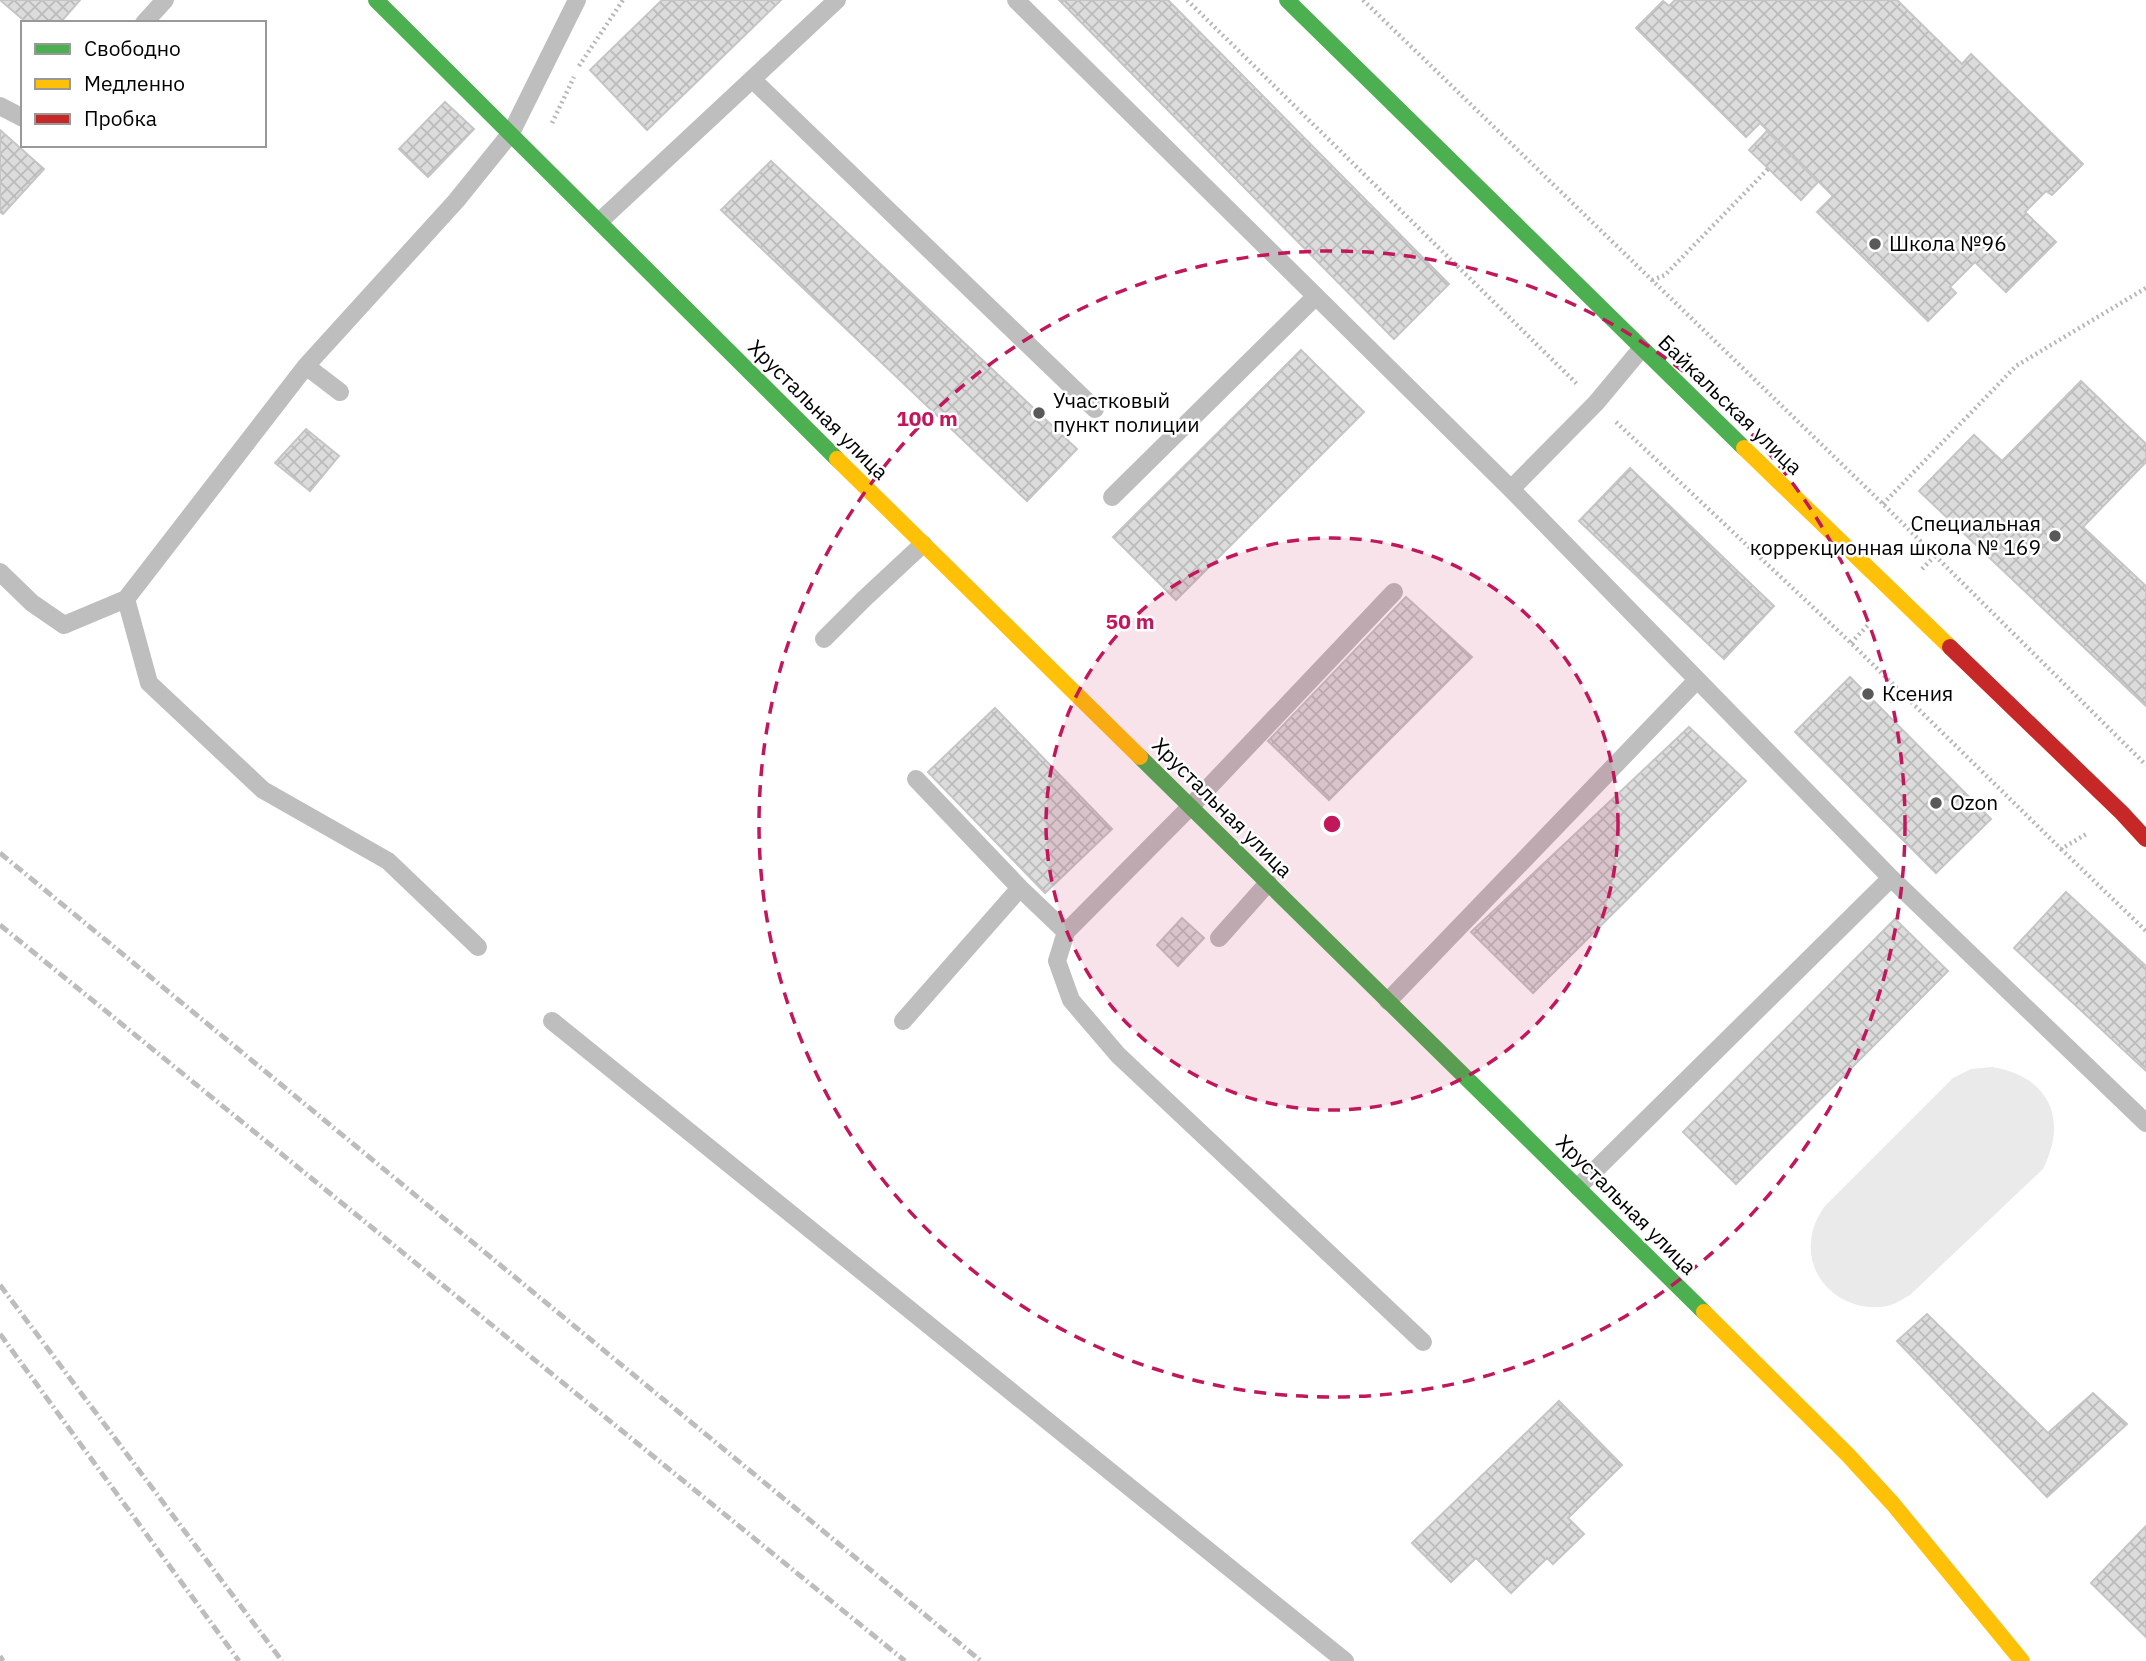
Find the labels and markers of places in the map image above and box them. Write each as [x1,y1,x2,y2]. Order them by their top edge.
place label: Школа №96 [1889,229,2007,257]
marker: Школа №96 [1867,236,1883,252]
place label: Участковый пункт полиции [1053,386,1200,438]
marker: Участковый пункт полиции [1031,405,1047,421]
place label: Специальная коррекционная школа № 169 [1750,509,2041,561]
marker: Специальная коррекционная школа № 169 [2047,528,2063,544]
place label: Ксения [1882,679,1953,707]
marker: Ксения [1860,686,1876,702]
place label: Ozon [1950,788,1998,816]
marker: Ozon [1928,795,1944,811]
centre of rings [1320,812,1344,836]

